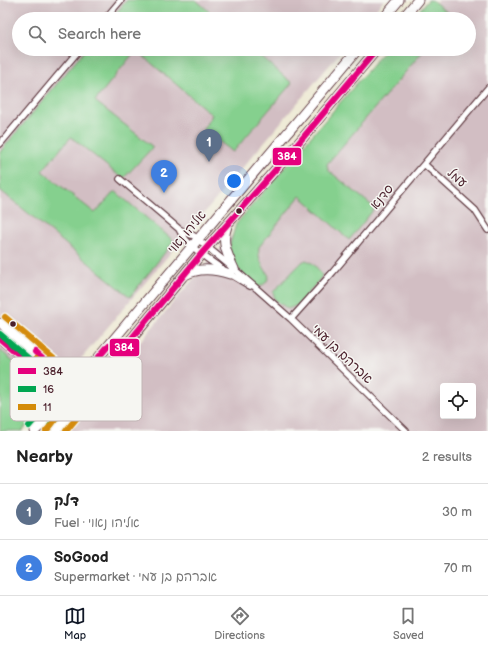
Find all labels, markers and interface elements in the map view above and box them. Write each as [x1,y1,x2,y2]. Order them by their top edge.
search box [12,12,476,56]
icon: search [26,23,48,45]
text: Search here [58,25,141,44]
pin: 1 [196,129,222,162]
line badge: 384 [272,147,302,166]
text: 384 [277,150,297,163]
pin: 2 [151,160,177,193]
street label: עמל [444,165,470,191]
your location [224,171,244,191]
street label: סדנא [367,181,397,213]
unlabelled marker [234,206,244,216]
street label: אליהו נאוי [164,207,210,257]
unlabelled marker [8,319,18,329]
street label: אברהם בן עמי [308,321,376,387]
line badge: 384 [109,338,140,357]
text: 384 [114,341,134,354]
legend [10,357,142,421]
text: 384 [43,365,63,378]
text: 16 [43,383,54,396]
map controls [440,383,476,419]
button: locate [440,383,476,419]
text: 11 [43,401,52,414]
text: Nearby [16,447,73,467]
text: 2 results [422,449,472,465]
text: דלק [54,492,79,511]
text: 1 [26,504,32,520]
text: 30 m [442,504,472,520]
text: Fuel · אליהו נאוי [54,515,140,531]
text: SoGood [54,548,109,567]
text: 2 [25,560,33,576]
text: 70 m [444,560,472,576]
text: Supermarket · אברהם בן עמי [54,569,217,585]
tab: Map [64,605,86,642]
tab: Directions [214,605,265,642]
tab: Saved [393,605,424,642]

